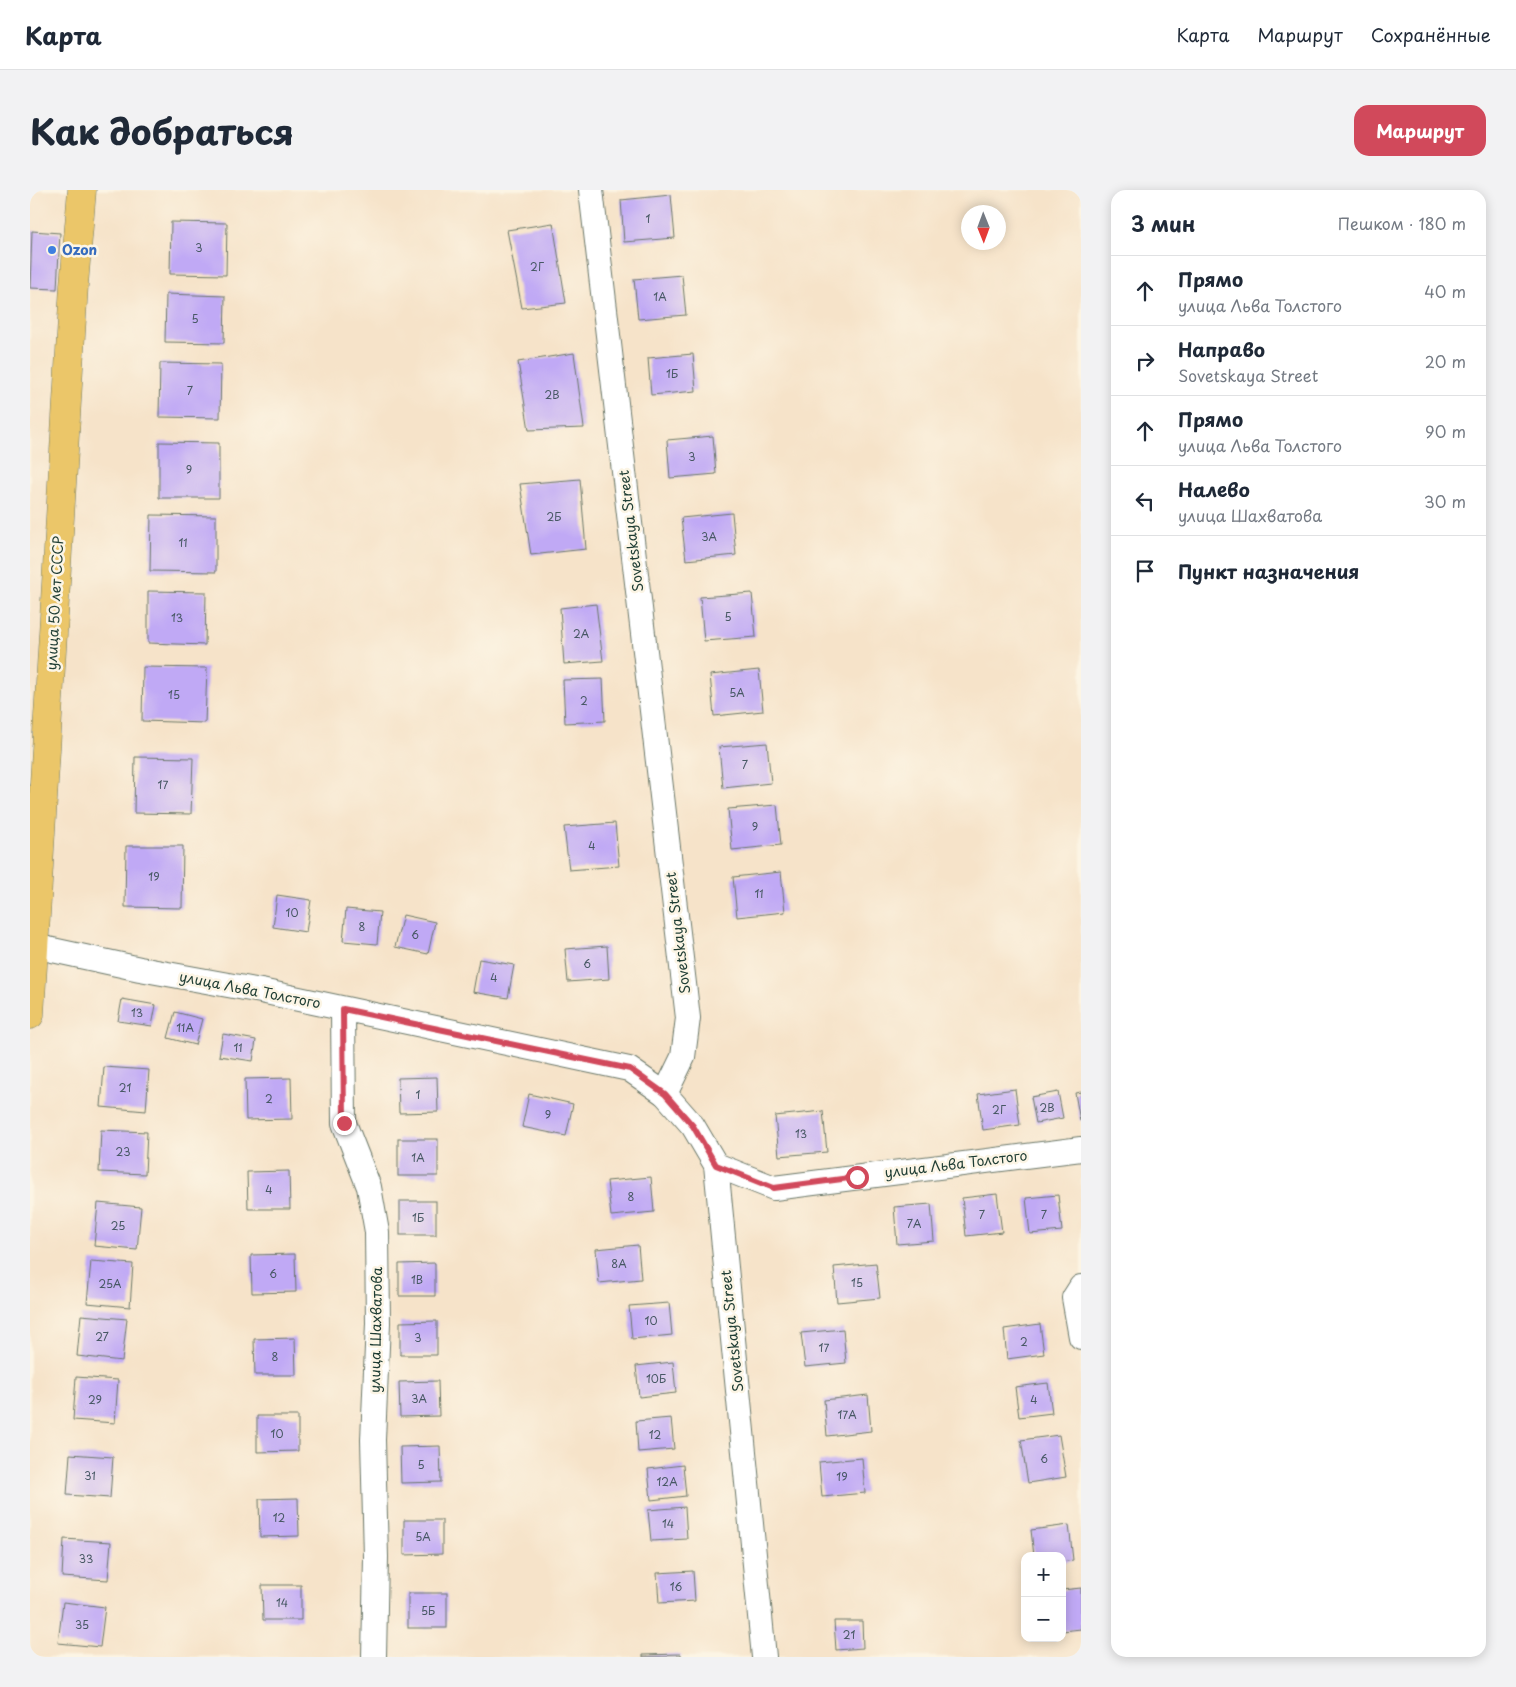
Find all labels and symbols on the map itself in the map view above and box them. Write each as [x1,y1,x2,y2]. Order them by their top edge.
north arrow [961,205,1006,250]
house number: 1 [646,210,651,227]
place label: Ozon [62,239,97,260]
house number: 3 [195,239,203,256]
marker: Ozon [46,244,58,256]
house number: 2Г [530,258,544,275]
house number: 1А [653,288,667,305]
house number: 5 [191,310,199,327]
house number: 1Б [666,365,678,382]
house number: 7 [187,382,193,399]
house number: 2В [544,386,560,403]
house number: 3 [688,448,696,465]
house number: 9 [186,461,192,478]
street label: Sovetskaya Street [613,469,648,593]
house number: 2Б [547,508,561,525]
house number: 3А [701,528,717,545]
house number: 11 [178,534,188,551]
street label: улица 50 лет СССР [40,535,69,671]
house number: 5 [724,608,732,625]
house number: 13 [171,609,183,626]
house number: 2А [573,625,590,642]
house number: 5А [729,684,745,701]
house number: 15 [168,686,180,703]
house number: 2 [580,692,588,709]
house number: 7 [742,756,748,773]
house number: 17 [158,776,169,793]
house number: 9 [752,818,758,835]
house number: 4 [588,837,596,854]
house number: 19 [148,868,160,885]
street label: Sovetskaya Street [660,871,695,995]
house number: 11 [754,885,764,902]
house number: 10 [286,904,298,921]
house number: 8 [359,918,366,935]
house number: 6 [411,926,419,943]
house number: 6 [583,955,591,972]
street label: улица Льва Толстого [178,966,323,1014]
house number: 4 [490,969,498,986]
house number: 13 [131,1004,143,1021]
house number: 11А [176,1019,194,1036]
house number: 11 [233,1039,243,1056]
house number: 21 [119,1079,131,1096]
house number: 1 [416,1086,421,1103]
house number: 2 [265,1090,273,1107]
house number: 2В [1039,1099,1055,1116]
house number: 2Г [992,1101,1006,1118]
house number: 9 [545,1106,551,1123]
route end [333,1112,356,1135]
house number: 13 [795,1125,807,1142]
house number: 23 [116,1143,130,1160]
street label: улица Льва Толстого [883,1144,1029,1183]
house number: 1А [411,1149,425,1166]
route start [846,1166,869,1189]
house number: 4 [265,1181,273,1198]
house number: 8 [628,1188,635,1205]
house number: 7 [979,1206,985,1223]
house number: 7 [1041,1206,1047,1223]
house number: 1Б [412,1209,424,1226]
house number: 7А [907,1215,922,1232]
house number: 25 [111,1217,125,1234]
house number: 8А [611,1255,627,1272]
house number: 6 [269,1265,277,1282]
street label: улица Шахватова [364,1266,387,1393]
street label: Sovetskaya Street [715,1269,748,1393]
house number: 1В [411,1271,423,1288]
house number: 15 [851,1274,863,1291]
house number: 25А [98,1275,122,1292]
house number: 10 [645,1312,657,1329]
house number: 27 [95,1328,109,1345]
house number: 3 [414,1329,422,1346]
house number: 2 [1020,1333,1028,1350]
house number: 17 [819,1339,830,1356]
house number: 8 [272,1348,279,1365]
house number: 10Б [646,1370,666,1387]
house number: 3А [411,1390,427,1407]
house number: 29 [88,1391,102,1408]
house number: 4 [1030,1391,1038,1408]
house number: 17А [837,1406,857,1423]
house number: 10 [271,1425,283,1442]
house number: 12 [649,1426,662,1443]
house number: 6 [1040,1450,1048,1467]
house number: 5 [417,1456,425,1473]
house number: 31 [84,1467,96,1484]
house number: 19 [836,1468,848,1485]
house number: 12А [656,1473,678,1490]
house number: 12 [273,1509,286,1526]
house number: 14 [662,1515,674,1532]
house number: 5А [415,1528,431,1545]
house number: 33 [79,1550,93,1567]
house number: 16 [670,1578,683,1595]
house number: 14 [276,1594,288,1611]
house number: 5Б [421,1602,435,1619]
house number: 35 [75,1616,89,1633]
house number: 21 [843,1626,855,1643]

